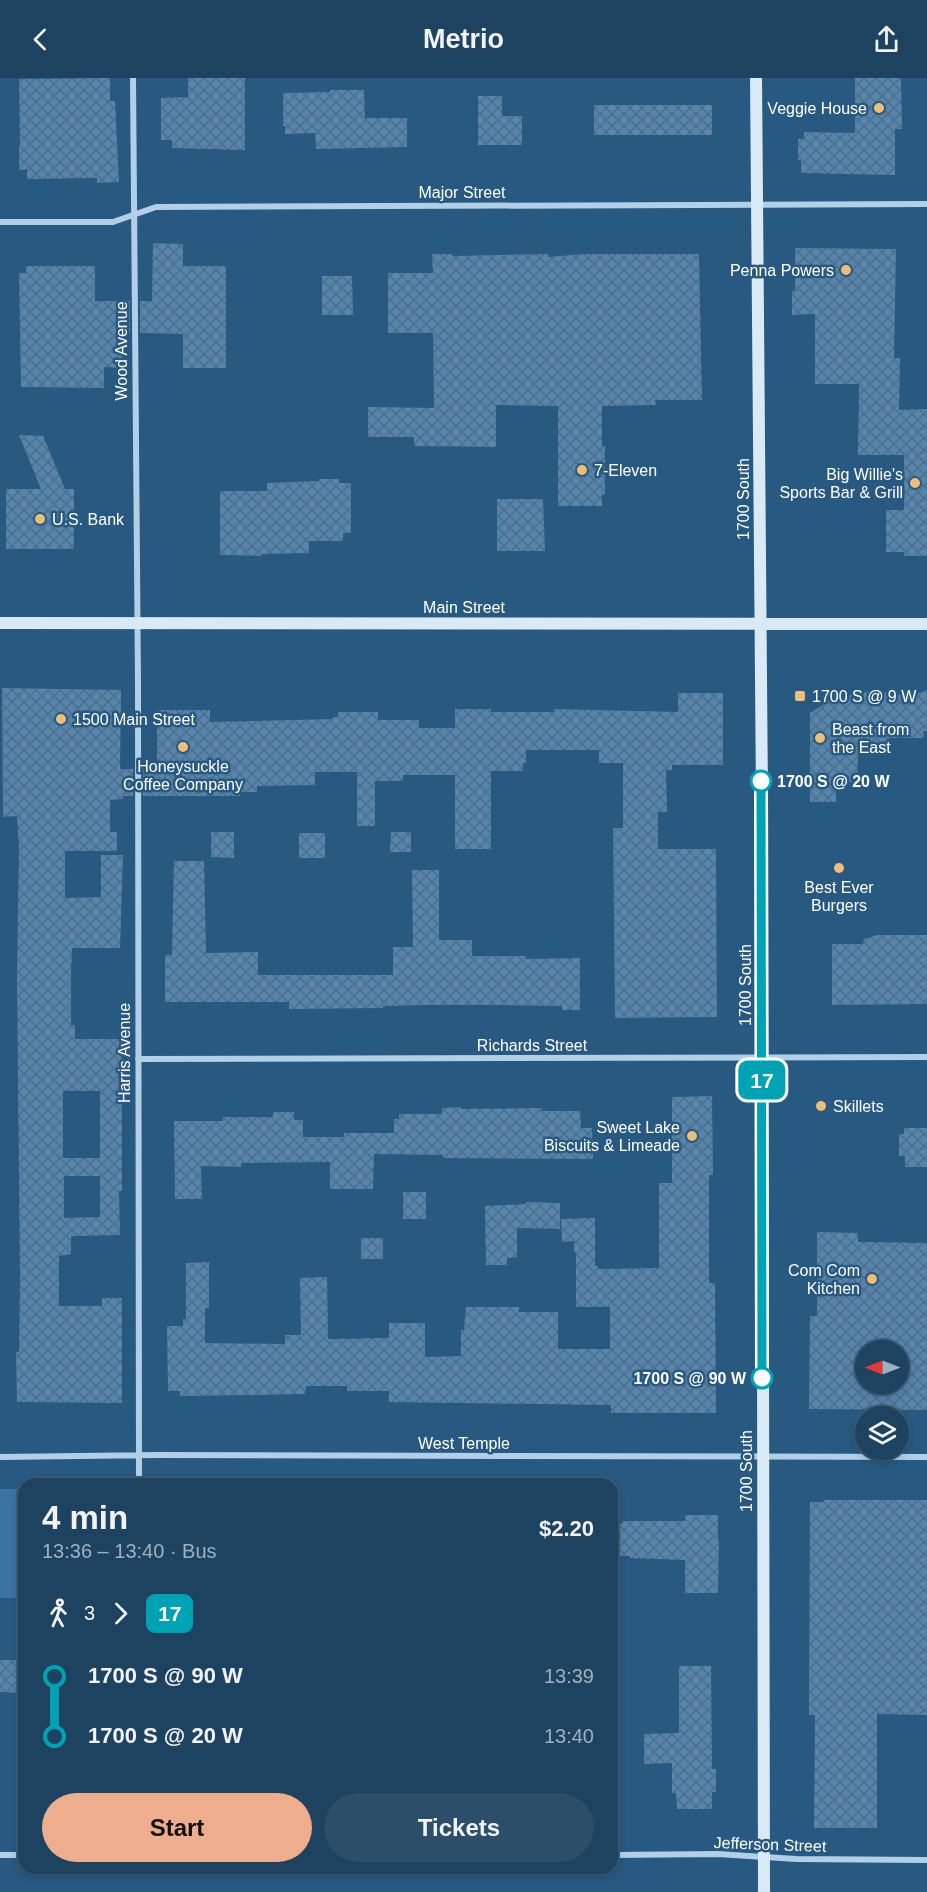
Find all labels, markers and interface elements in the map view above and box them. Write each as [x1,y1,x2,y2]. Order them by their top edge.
icon: back [24,23,57,56]
icon: share [870,23,903,56]
text: Metrio [423,24,504,54]
place label: Veggie House [767,100,867,117]
marker: Veggie House [872,101,886,115]
street label: Major Street [418,184,506,201]
place label: Penna Powers [730,262,834,279]
marker: Penna Powers [839,263,853,277]
street label: Wood Avenue [113,301,130,401]
street label: 1700 South [735,458,752,540]
place label: 7-Eleven [594,462,657,479]
marker: 7-Eleven [575,463,589,477]
place label: Big Willie's Sports Bar & Grill [779,466,903,501]
marker: Big Willie's Sports Bar & Grill [908,476,922,490]
place label: U.S. Bank [52,511,125,528]
marker: U.S. Bank [33,512,47,526]
street label: Main Street [423,599,505,616]
place label: 1700 S @ 9 W [812,688,917,705]
marker: 1700 S @ 9 W [793,689,807,703]
place label: 1500 Main Street [73,711,195,728]
marker: 1500 Main Street [54,712,68,726]
place label: Beast from the East [832,721,909,756]
marker: Beast from the East [813,731,827,745]
marker: Honeysuckle Coffee Company [176,740,190,754]
place label: Honeysuckle Coffee Company [123,758,243,793]
marker: 1700 S @ 20 W [750,770,772,792]
place label: 1700 S @ 20 W [777,773,890,790]
marker: Best Ever Burgers [832,861,846,875]
place label: Best Ever Burgers [804,879,874,914]
street label: 1700 South [737,944,754,1026]
street label: Harris Avenue [116,1003,133,1103]
street label: Richards Street [477,1037,588,1054]
line badge: 17 [735,1060,789,1100]
text: 17 [750,1069,774,1092]
place label: Skillets [833,1098,884,1115]
marker: Skillets [814,1099,828,1113]
place label: Sweet Lake Biscuits & Limeade [544,1119,680,1154]
marker: Sweet Lake Biscuits & Limeade [685,1129,699,1143]
place label: Com Com Kitchen [788,1262,860,1297]
marker: Com Com Kitchen [865,1272,879,1286]
north arrow [855,1340,909,1394]
map controls [855,1340,909,1460]
marker: 1700 S @ 90 W [751,1367,773,1389]
place label: 1700 S @ 90 W [633,1370,747,1387]
button: layers [855,1406,909,1460]
street label: 1700 South [738,1430,755,1512]
street label: West Temple [418,1435,510,1452]
text: 4 min [42,1499,128,1536]
text: $2.20 [539,1516,594,1541]
text: 13:36 – 13:40 · Bus [42,1540,217,1562]
icon: walk [42,1597,75,1630]
icon: forward [104,1597,137,1630]
text: 3 [84,1602,95,1624]
text: 17 [158,1602,181,1625]
text: 1700 S @ 90 W [88,1663,243,1688]
text: 13:39 [544,1665,594,1687]
text: 1700 S @ 20 W [88,1723,243,1748]
text: 13:40 [544,1725,594,1747]
button: Start [42,1793,312,1862]
button: Tickets [324,1793,594,1862]
street label: Jefferson Street [713,1834,827,1855]

